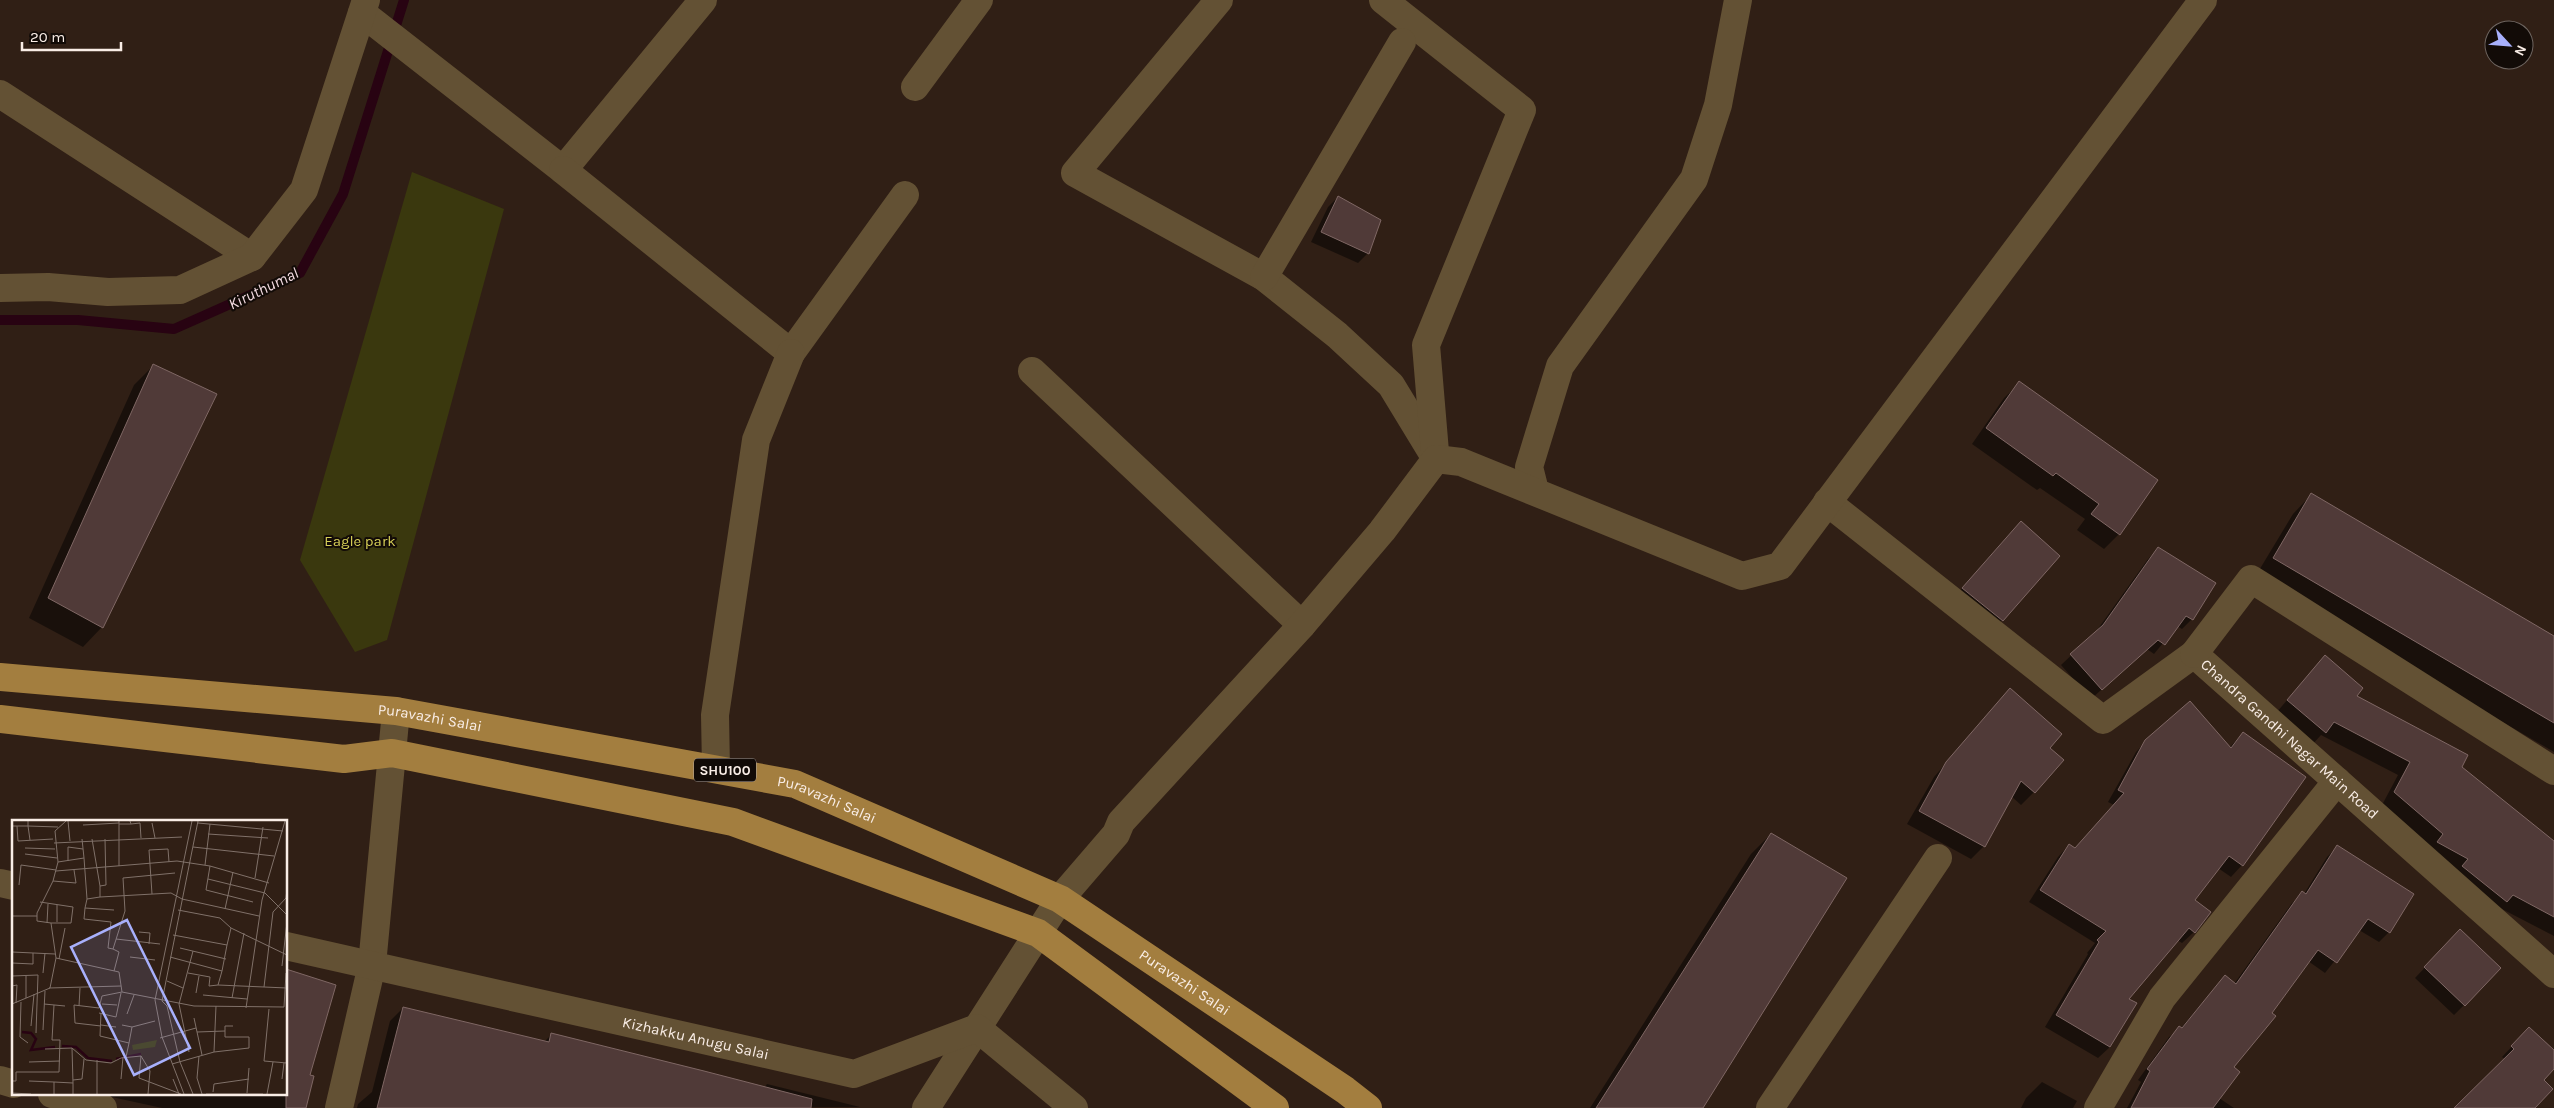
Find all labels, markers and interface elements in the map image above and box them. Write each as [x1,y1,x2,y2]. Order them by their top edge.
scale bar [22,20,121,52]
north arrow [2484,20,2534,70]
text: 20 m [30,28,65,46]
text: N [2510,42,2530,59]
water label: Kiruthumal [225,263,301,314]
park label: Eagle park [324,532,396,550]
street label: Chandra Gandhi Nagar Main Road [2197,655,2382,823]
street label: Puravazhi Salai [377,700,483,736]
road number: SHU100 [694,758,756,782]
street label: Puravazhi Salai [776,772,879,827]
inset map [12,820,288,1096]
street label: Puravazhi Salai [1136,946,1233,1019]
street label: Kizhakku Anugu Salai [621,1013,771,1064]

